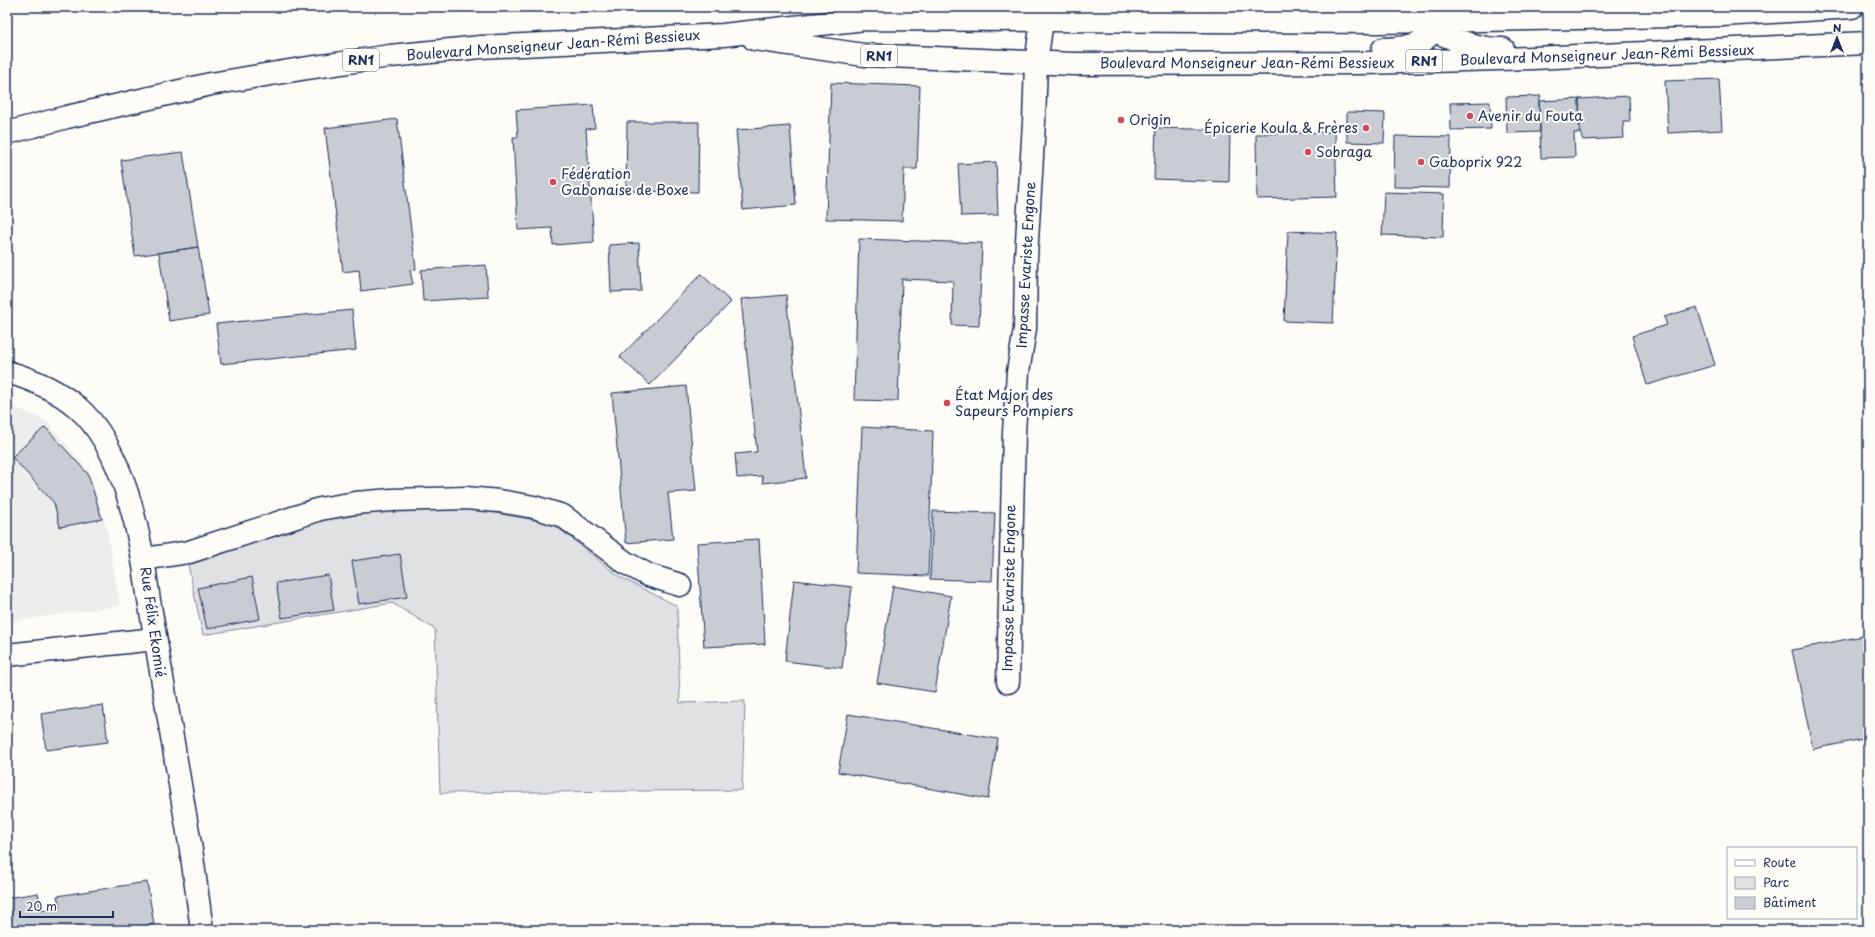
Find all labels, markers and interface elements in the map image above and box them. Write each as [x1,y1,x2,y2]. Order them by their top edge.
north arrow [1817,18,1857,58]
text: N [1833,19,1842,36]
street label: Boulevard Monseigneur Jean-Rémi Bessieux [405,24,701,65]
street label: Boulevard Monseigneur Jean-Rémi Bessieux [1459,39,1755,70]
road number: RN1 [861,45,897,67]
road number: RN1 [343,49,379,71]
road number: RN1 [1406,50,1442,72]
street label: Boulevard Monseigneur Jean-Rémi Bessieux [1100,52,1394,73]
place label: Avenir du Fouta [1478,105,1583,126]
place label: Origin [1129,109,1171,130]
marker: Avenir du Fouta [1465,111,1475,121]
marker: Origin [1116,115,1126,125]
place label: Épicerie Koula & Frères [1204,117,1358,138]
marker: Épicerie Koula & Frères [1361,123,1371,133]
place label: Sobraga [1316,141,1372,162]
marker: Sobraga [1303,147,1313,157]
place label: Gaboprix 922 [1429,151,1522,172]
marker: Gaboprix 922 [1416,157,1426,167]
place label: Fédération Gabonaise de Boxe [561,163,689,200]
marker: Fédération Gabonaise de Boxe [548,177,558,187]
street label: Impasse Evariste Engone [1011,181,1040,349]
place label: État Major des Sapeurs Pompiers [955,384,1073,421]
marker: État Major des Sapeurs Pompiers [942,398,952,408]
street label: Impasse Evariste Engone [997,504,1020,672]
street label: Rue Félix Ekomié [135,565,172,679]
legend [1727,847,1857,919]
text: Route [1763,853,1796,871]
text: Parc [1763,873,1789,891]
scale bar [20,893,113,919]
text: Bâtiment [1763,893,1816,911]
text: 20 m [26,897,57,915]

